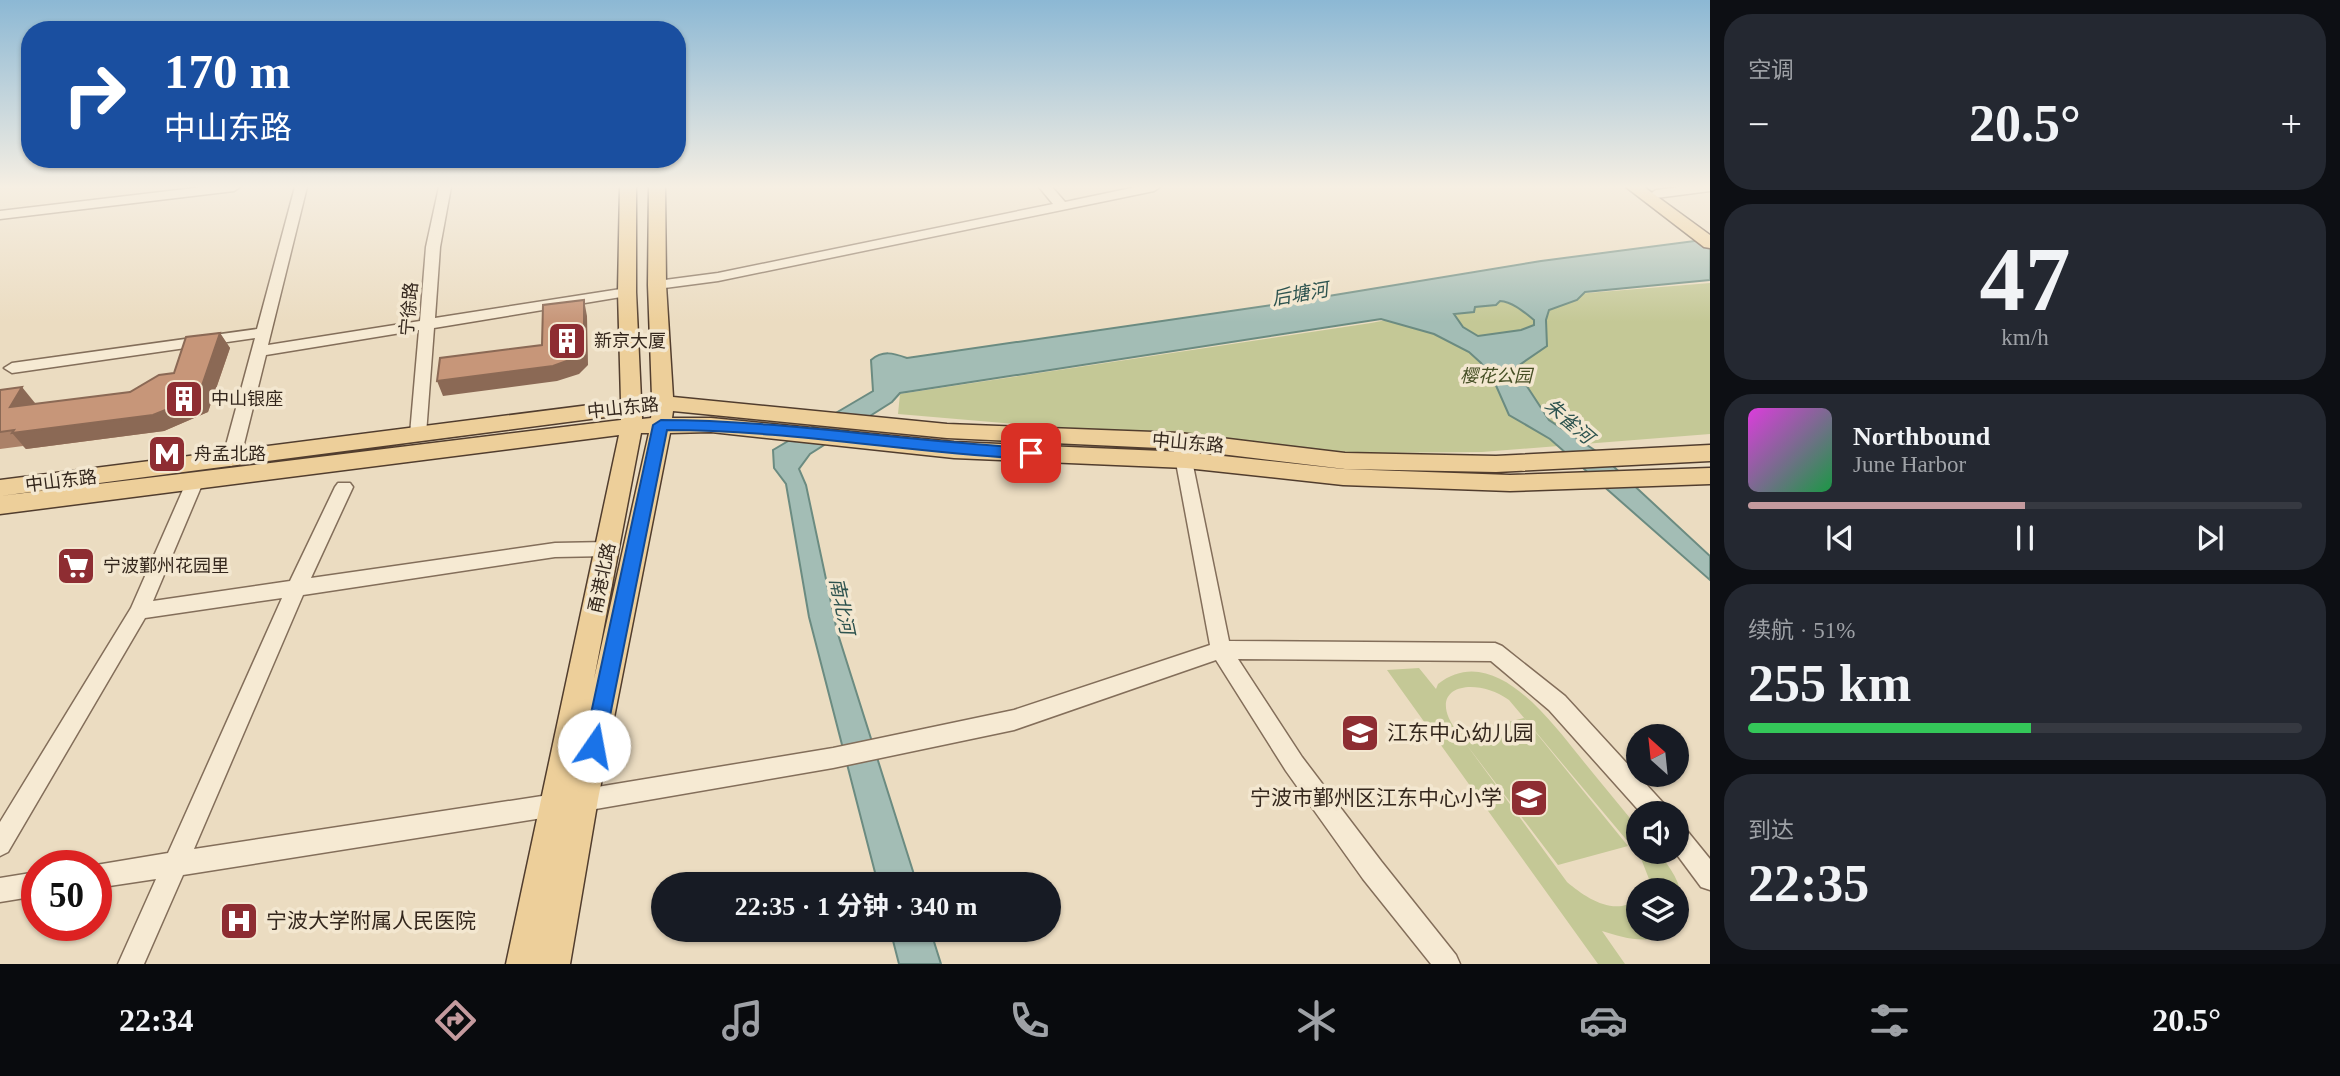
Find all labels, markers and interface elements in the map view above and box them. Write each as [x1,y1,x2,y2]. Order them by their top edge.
text: 170 m [164,44,291,99]
icon: right [49,49,140,140]
text: 空调 [1748,58,1794,83]
text: 20.5° [1969,95,2081,152]
text: − [1748,103,1769,145]
text: + [2281,103,2302,145]
text: 中山东路 [164,110,292,146]
text: 47 [1980,229,2071,330]
water label: 后塘河 [1270,278,1334,309]
street label: 宁徐路 [397,281,421,337]
building icon: 新京大厦 [546,320,588,362]
text: km/h [2001,325,2049,350]
place label: 新京大厦 [594,331,666,351]
park label: 樱花公园 [1460,366,1535,386]
building icon: 中山银座 [163,378,205,420]
place label: 中山银座 [211,389,283,409]
street label: 中山东路 [586,394,660,422]
water label: 朱雀河 [1541,394,1600,450]
text: Northbound [1853,422,1990,451]
pin [1001,423,1061,483]
street label: 中山东路 [1151,430,1225,456]
metro station icon: 舟孟北路 [146,433,188,475]
icon: arrive [1012,434,1050,472]
place label: 舟孟北路 [194,444,266,464]
text: June Harbor [1853,452,1966,477]
street label: 中山东路 [24,467,98,495]
icon: previous [1821,519,1859,557]
icon: pause [2006,519,2044,557]
icon: next [2191,519,2229,557]
street label: 甬港北路 [585,541,619,615]
supermarket icon: 宁波鄞州花园里 [55,545,97,587]
place label: 宁波鄞州花园里 [103,556,229,576]
water label: 南北河 [826,576,859,640]
text: 续航 · 51% [1748,618,1855,643]
text: 255 km [1748,655,1911,712]
position arrow [557,709,631,783]
school or university icon: 江东中心幼儿园 [1339,712,1381,754]
place label: 江东中心幼儿园 [1387,721,1534,745]
north arrow [1626,724,1689,788]
map controls [1626,724,1689,941]
school or university icon: 宁波市鄞州区江东中心小学 [1508,777,1550,819]
place label: 宁波市鄞州区江东中心小学 [1250,786,1502,810]
button: sound [1626,801,1689,864]
text: 到达 [1748,818,1794,843]
speed limit sign: 50 [21,850,112,941]
text: 22:35 [1748,855,1869,912]
button: layers [1626,878,1689,941]
text: 22:35 · 1 分钟 · 340 m [735,892,977,921]
hospital icon: 宁波大学附属人民医院 [218,900,260,942]
place label: 宁波大学附属人民医院 [266,909,476,933]
icon: directions [431,996,480,1045]
icon: music [718,996,767,1045]
icon: phone [1005,996,1054,1045]
icon: climate [1292,996,1341,1045]
icon: car [1579,996,1628,1045]
icon: filters [1865,996,1914,1045]
text: 22:34 [119,1002,194,1038]
text: 20.5° [2152,1002,2221,1038]

